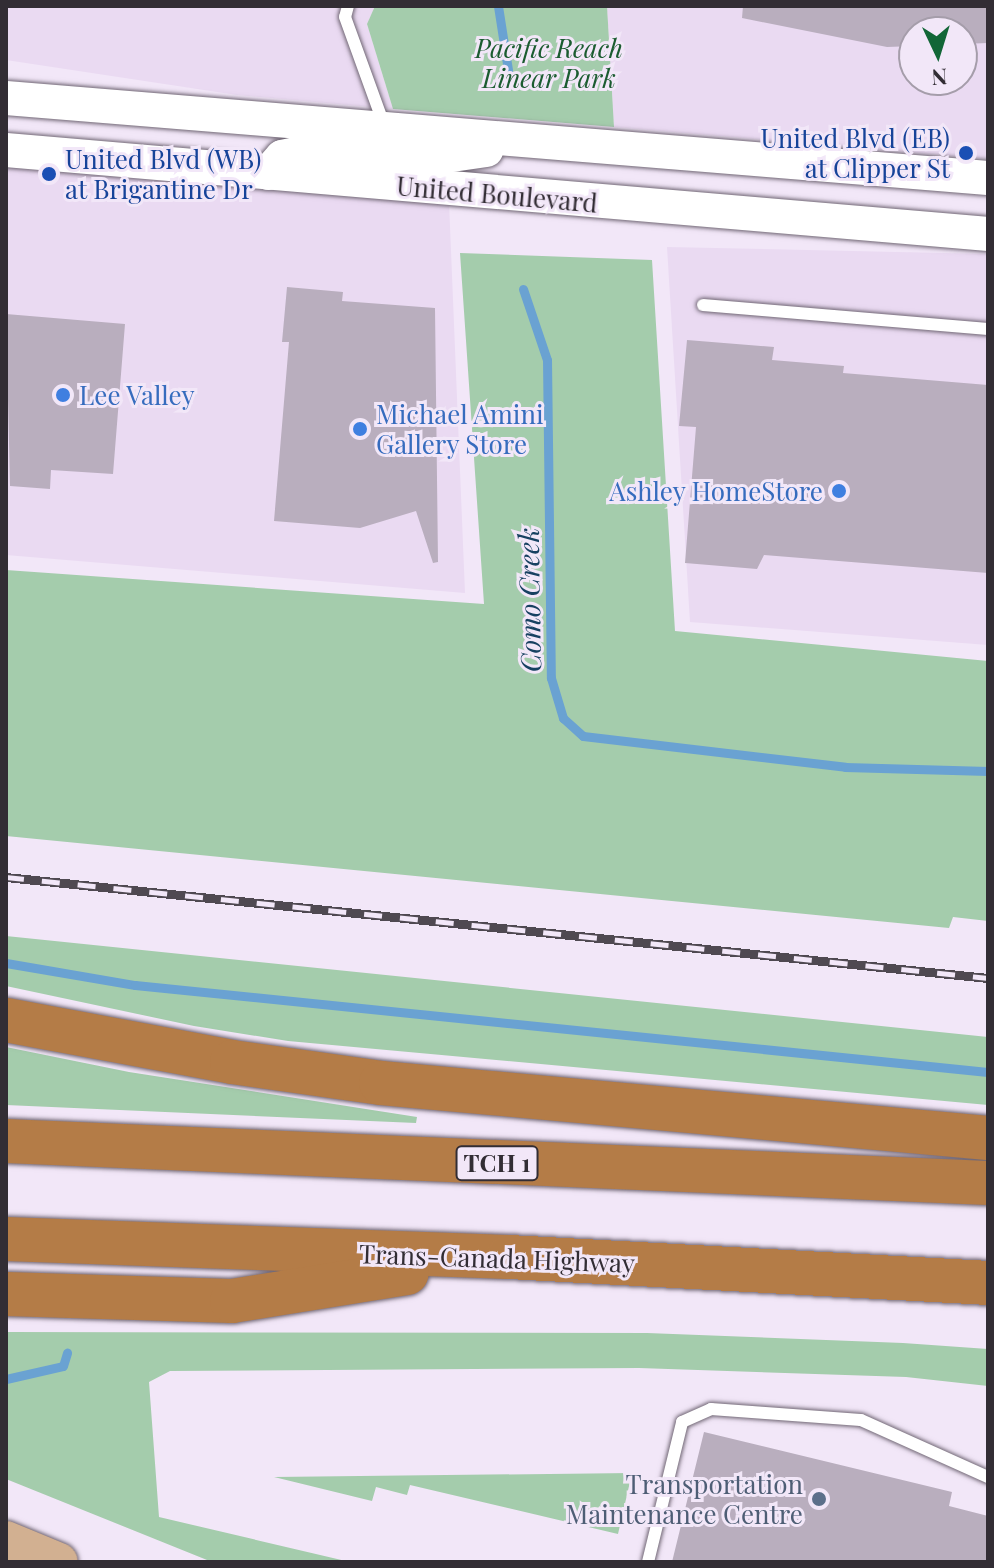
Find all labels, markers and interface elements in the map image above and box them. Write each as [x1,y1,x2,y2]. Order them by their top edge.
north arrow [898,16,978,96]
park label: Pacific Reach Linear Park [475,32,623,94]
text: N [931,62,949,93]
place label: United Blvd (EB) at Clipper St [760,122,950,184]
place label: United Blvd (WB) at Brigantine Dr [65,143,261,204]
marker: United Blvd (EB) at Clipper St [957,144,975,162]
marker: United Blvd (WB) at Brigantine Dr [40,165,58,183]
street label: United Boulevard [395,170,599,218]
place label: Lee Valley [79,379,195,411]
marker: Lee Valley [54,386,72,404]
place label: Michael Amini Gallery Store [376,398,544,460]
marker: Michael Amini Gallery Store [351,420,369,438]
place label: Ashley HomeStore [609,475,823,507]
marker: Ashley HomeStore [830,482,848,500]
water label: Como Creek [511,528,547,672]
road number: TCH 1 [455,1143,539,1183]
street label: Trans-Canada Highway [358,1238,636,1278]
place label: Transportation Maintenance Centre [566,1468,803,1530]
marker: Transportation Maintenance Centre [810,1490,828,1508]

